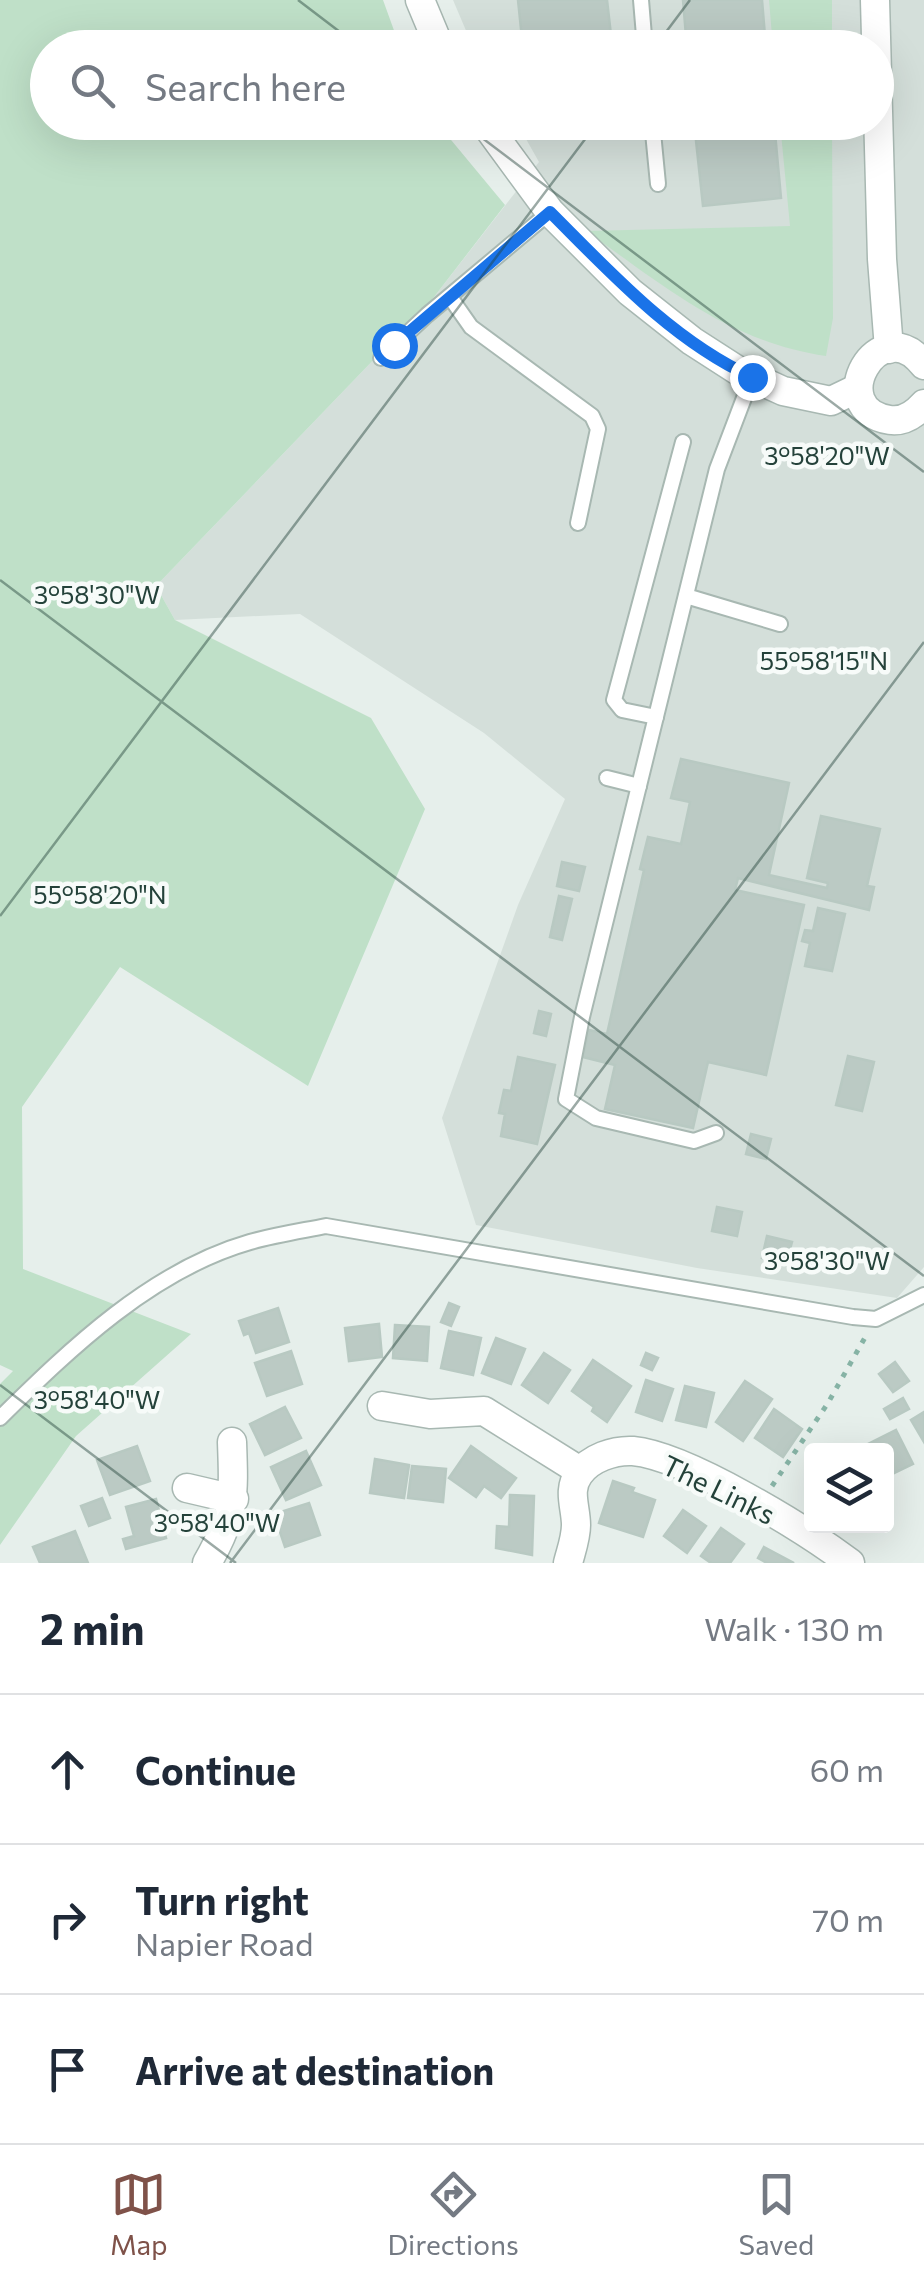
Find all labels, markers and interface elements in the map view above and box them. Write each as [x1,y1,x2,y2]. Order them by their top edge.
search box [30,30,894,140]
icon: search [65,58,120,113]
text: Search here [145,62,346,109]
route start [372,323,418,369]
route end [730,355,776,401]
text: 3°58'20"W [764,440,890,470]
text: 3°58'30"W [34,579,160,609]
text: 55°58'15"N [760,645,888,675]
text: 55°58'20"N [33,879,167,909]
text: 3°58'30"W [764,1245,890,1275]
text: 3°58'40"W [34,1384,160,1414]
map controls [804,1443,894,1533]
button: layers [804,1443,894,1533]
street label: The Links [657,1447,781,1531]
text: 3°58'40"W [154,1507,280,1537]
text: 2 min [40,1602,145,1654]
text: Walk · 130 m [704,1608,884,1648]
icon: ahead [40,1742,95,1797]
text: Continue [135,1746,296,1793]
text: 60 m [810,1749,884,1789]
text: Turn right [135,1876,309,1923]
icon: right [40,1892,95,1947]
text: 70 m [812,1899,884,1939]
text: Napier Road [135,1923,314,1963]
icon: arrive [40,2042,95,2097]
text: Arrive at destination [135,2046,494,2093]
tab: Map [110,2167,168,2261]
tab: Directions [387,2167,519,2261]
tab: Saved [739,2167,814,2261]

